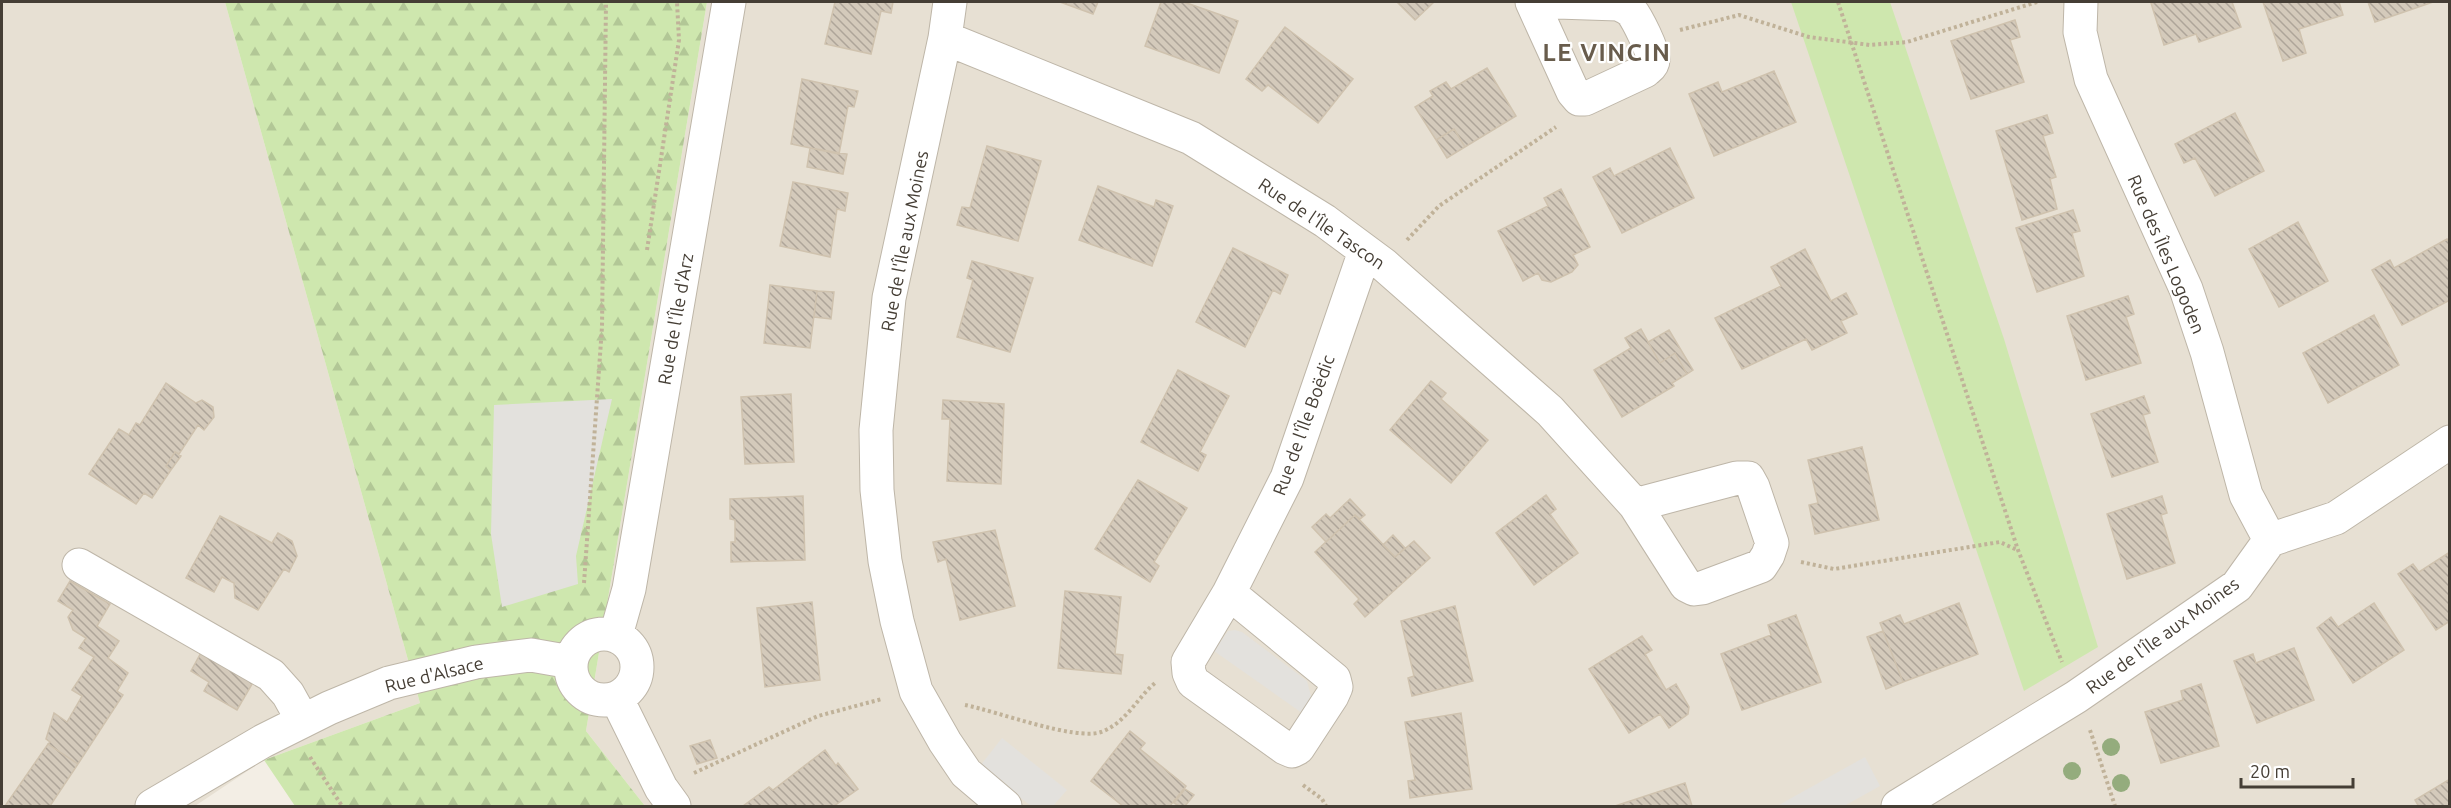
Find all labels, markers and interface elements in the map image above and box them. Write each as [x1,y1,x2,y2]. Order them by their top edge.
district label: LE VINCIN [1542,39,1672,66]
street label: Rue de l'Île aux Moines [876,148,931,333]
street label: Rue des Îles Logoden [2124,171,2210,336]
street label: Rue de l'Île Tascon [1255,172,1390,273]
street label: Rue de l'Île d'Arz [653,252,696,386]
street label: Rue de l'Île Boëdic [1267,352,1338,498]
street label: Rue de l'Île aux Moines [2081,572,2242,697]
street label: Rue d'Alsace [383,652,485,696]
scale bar [2241,751,2354,789]
text: 20 m [2250,761,2290,781]

